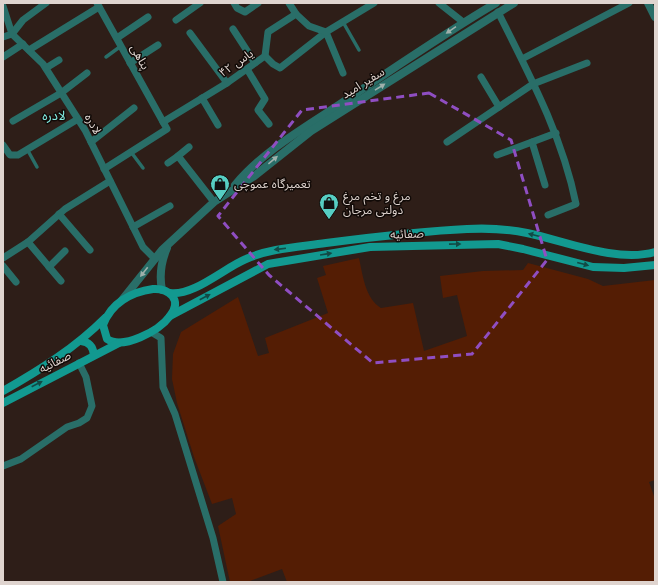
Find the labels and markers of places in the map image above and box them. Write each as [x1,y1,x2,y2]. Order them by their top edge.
shop icon: تعمیرگاه عموچی [209,173,231,201]
place label: تعمیرگاه عموچی [234,176,311,192]
place label: مرغ و تخم مرغ دولتی مرجان [343,188,410,217]
shop icon: مرغ و تخم مرغ دولتی مرجان [318,192,340,220]

